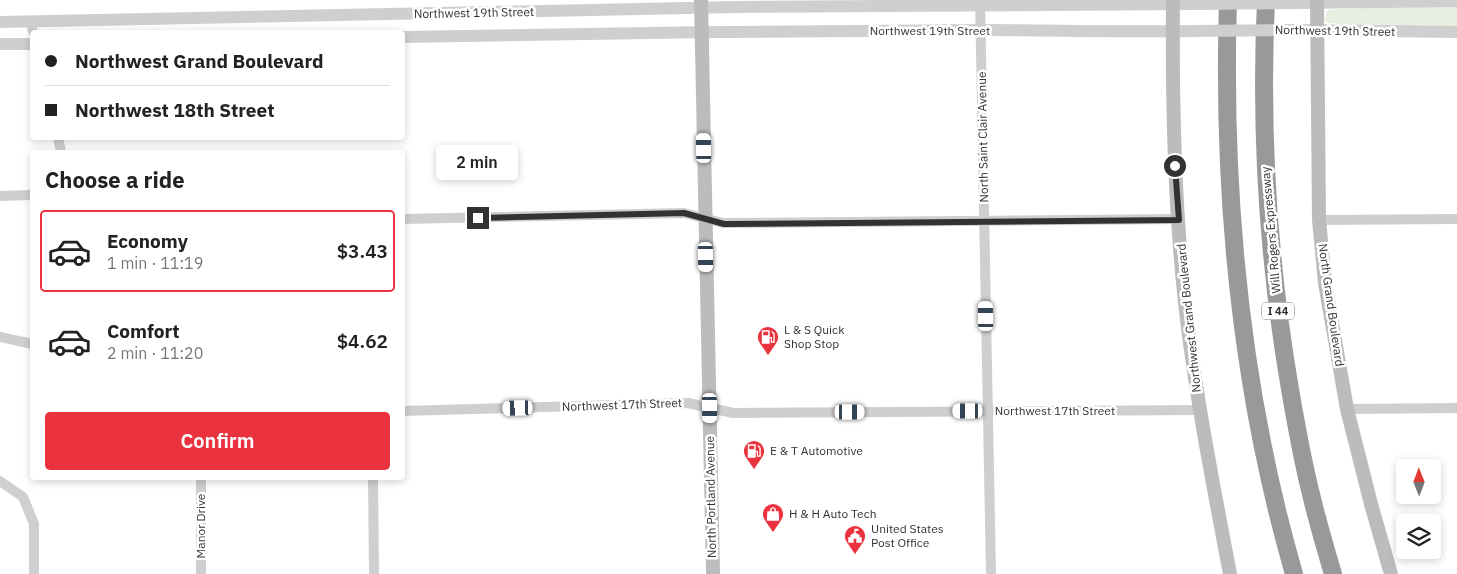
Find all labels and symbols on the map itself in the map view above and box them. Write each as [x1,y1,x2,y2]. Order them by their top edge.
street label: Northwest 19th Street [414,4,534,21]
street label: Northwest 19th Street [1275,22,1395,39]
street label: Northwest 19th Street [870,23,990,38]
street label: North Saint Clair Avenue [974,71,991,203]
car [696,133,711,163]
callout: 2 min [437,146,519,180]
route start [1164,155,1186,177]
street label: Will Rogers Expressway [1257,166,1284,294]
route end [467,207,489,229]
car [698,242,713,272]
street label: Northwest Grand Boulevard [1173,243,1204,393]
street label: North Grand Boulevard [1315,243,1348,367]
car [978,301,993,331]
road number: I 44 [1262,302,1294,320]
place label: L & S Quick Shop Stop [784,322,845,351]
fuel station icon: L & S Quick Shop Stop [756,325,780,356]
car [702,393,717,423]
street label: Northwest 17th Street [562,395,682,414]
car [502,400,533,416]
street label: Northwest 17th Street [995,403,1115,418]
car [953,404,983,419]
car [835,405,865,420]
street label: North Portland Avenue [702,435,719,558]
fuel station icon: E & T Automotive [742,439,766,470]
place label: E & T Automotive [770,443,863,458]
north arrow [1396,459,1441,504]
street label: Manor Drive [193,493,208,558]
shop icon: H & H Auto Tech [761,502,785,533]
place label: H & H Auto Tech [789,506,877,521]
place label: United States Post Office [871,521,944,550]
public building icon: United States Post Office [843,524,867,555]

